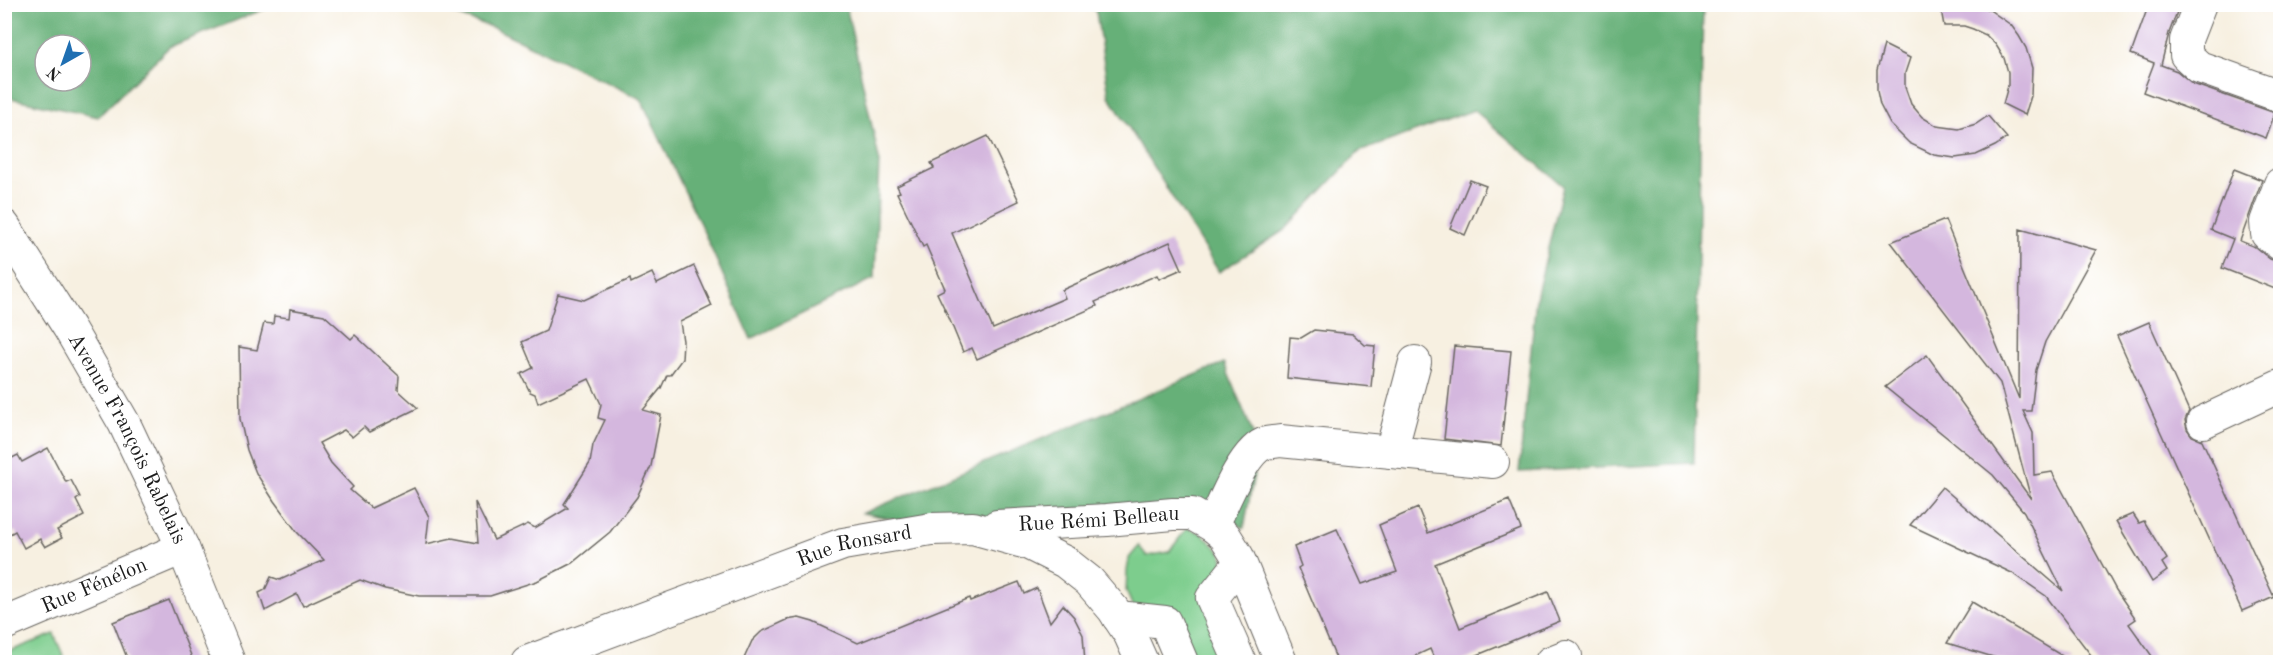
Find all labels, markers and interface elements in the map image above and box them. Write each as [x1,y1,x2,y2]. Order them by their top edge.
north arrow [33,33,93,93]
text: N [44,62,64,83]
street label: Avenue François Rabelais [64,330,190,547]
street label: Rue Rémi Belleau [1018,504,1179,535]
street label: Rue Ronsard [794,522,913,571]
street label: Rue Fénélon [38,554,150,617]

